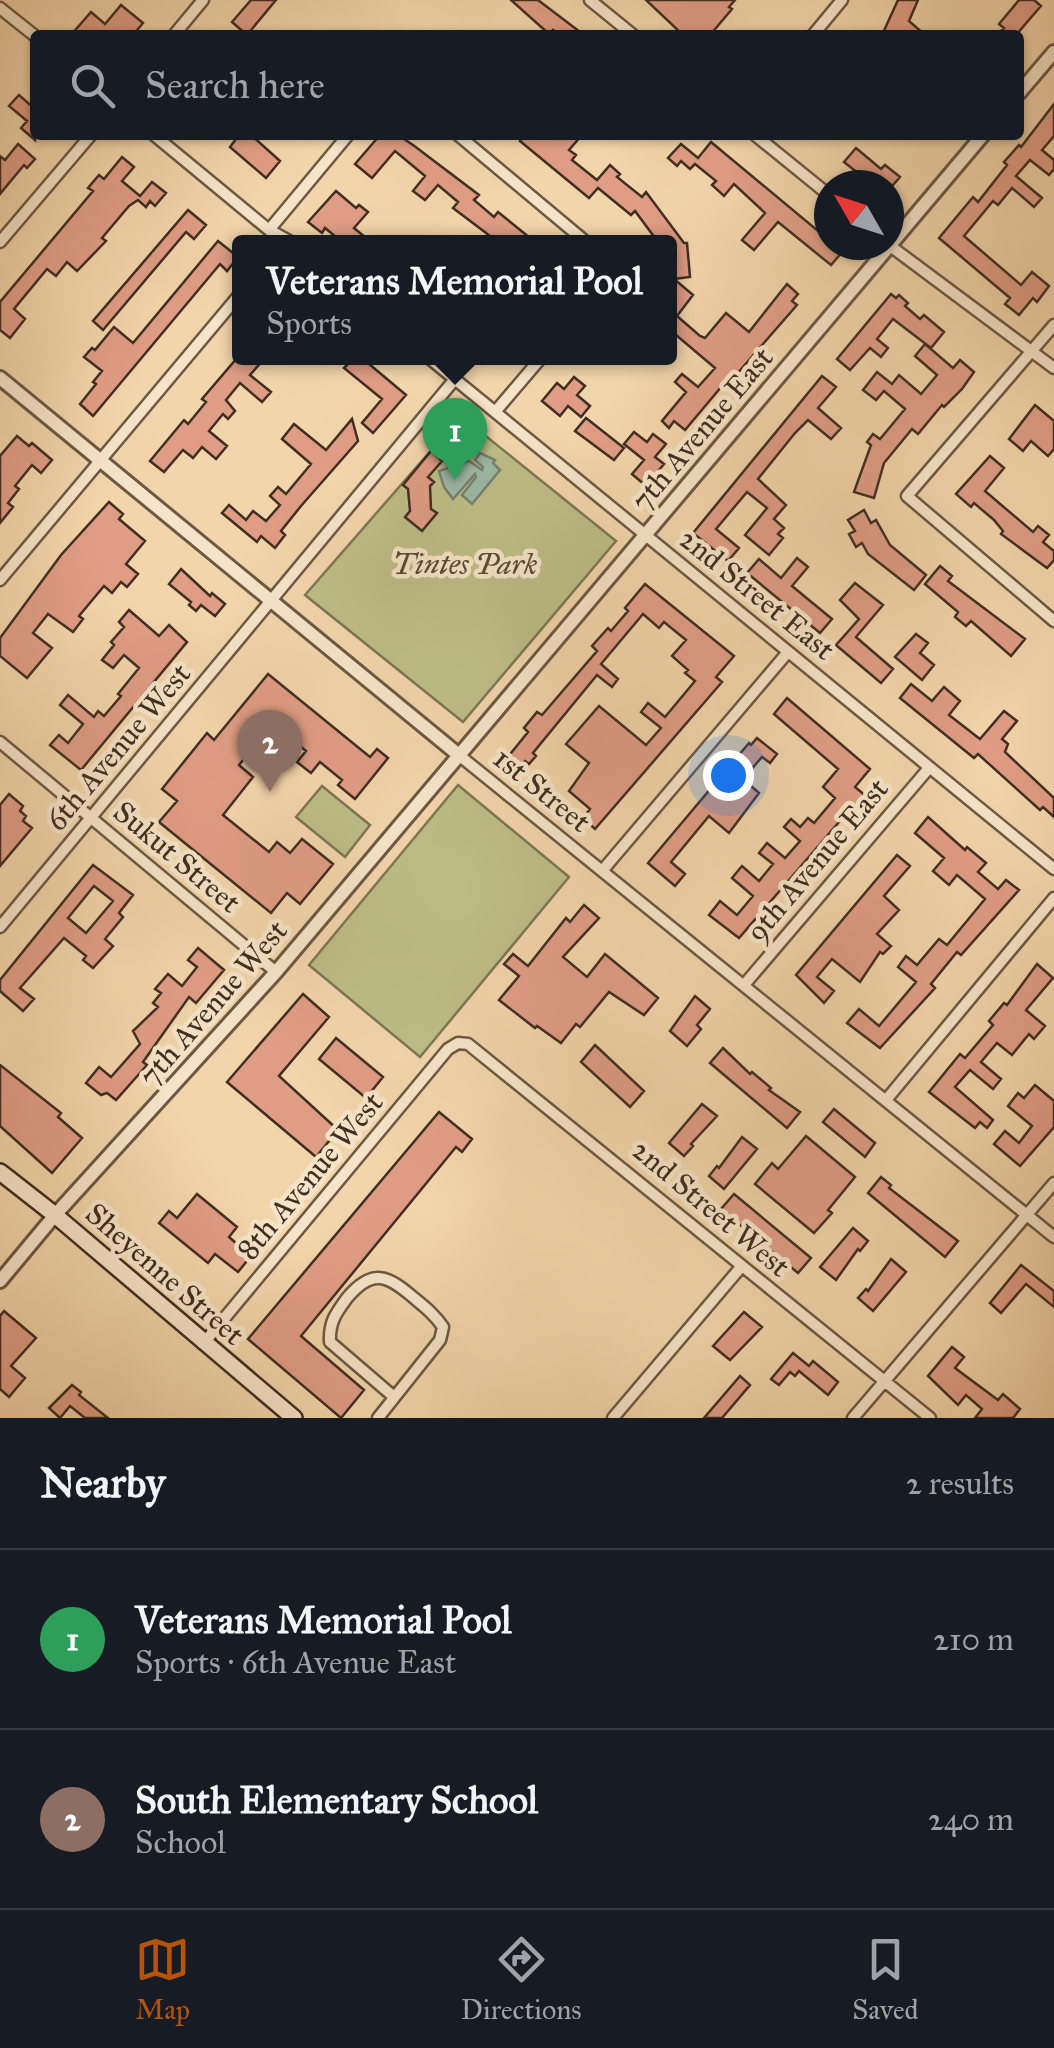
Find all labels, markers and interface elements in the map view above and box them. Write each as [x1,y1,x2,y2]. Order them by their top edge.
search box [30,30,1024,140]
icon: search [65,58,120,113]
text: Search here [145,62,325,108]
north arrow [814,170,904,260]
popup [232,235,677,365]
text: Veterans Memorial Pool [266,258,643,304]
text: Sports [266,304,352,343]
street label: 7th Avenue East [623,340,781,518]
pin: 1 [422,398,488,480]
street label: 2nd Street East [672,520,842,668]
park label: Tintes Park [393,546,537,582]
street label: 6th Avenue West [38,656,199,838]
pin: 2 [238,710,302,792]
street label: 1st Street [486,740,598,840]
your location [703,750,754,801]
street label: 9th Avenue East [738,771,897,950]
street label: Sukut Street [106,793,248,921]
street label: 7th Avenue West [131,913,295,1093]
street label: 8th Avenue West [230,1085,391,1267]
street label: 2nd Street West [625,1132,797,1285]
street label: Sheyenne Street [78,1195,252,1353]
text: Nearby [40,1457,165,1509]
text: 2 results [906,1464,1014,1503]
text: Veterans Memorial Pool [135,1597,512,1643]
text: 1 [66,1620,79,1659]
text: 210 m [933,1620,1014,1659]
text: Sports · 6th Avenue East [135,1643,456,1682]
text: South Elementary School [135,1777,538,1823]
text: 2 [65,1800,80,1839]
text: 240 m [928,1800,1014,1839]
text: School [135,1823,226,1862]
tab: Map [135,1932,190,2027]
tab: Directions [461,1932,582,2027]
tab: Saved [852,1932,919,2027]

